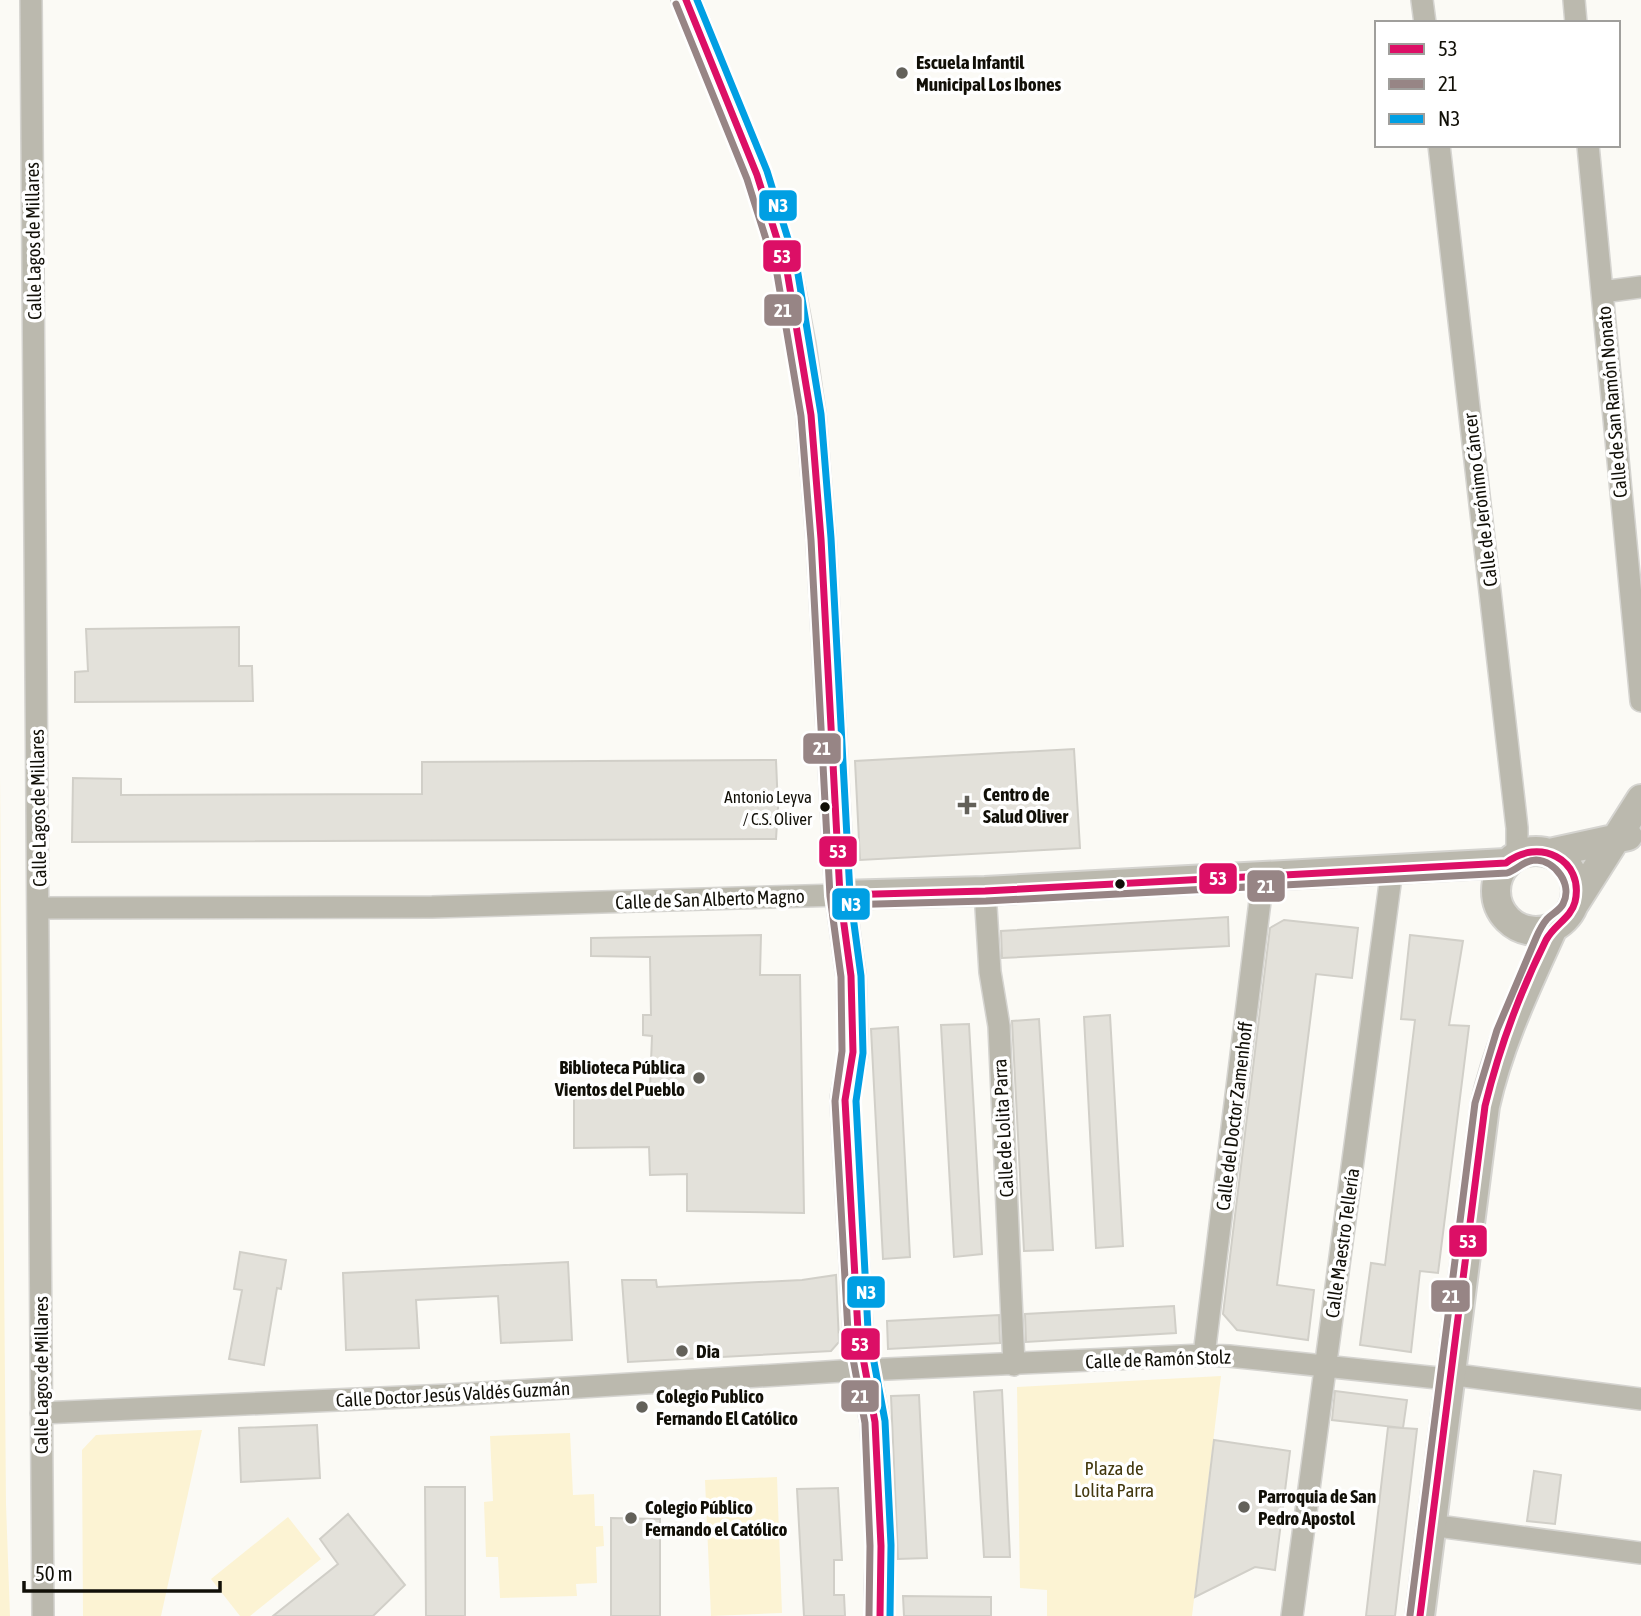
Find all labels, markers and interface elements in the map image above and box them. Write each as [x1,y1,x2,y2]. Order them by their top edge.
legend [1375,21,1620,147]
text: 53 [1438,36,1458,60]
place label: Escuela Infantil Municipal Los Ibones [916,51,1062,95]
marker: Escuela Infantil Municipal Los Ibones [894,65,910,81]
text: 21 [1438,71,1458,95]
text: N3 [1438,106,1460,130]
street label: Calle Lagos de Millares [21,162,45,320]
line badge: N3 [758,189,798,222]
text: N3 [768,194,788,216]
line badge: 53 [762,239,802,273]
text: 53 [773,245,791,267]
line badge: 21 [763,293,803,327]
text: 21 [774,299,792,321]
street label: Calle de San Ramón Nonato [1593,305,1631,499]
street label: Calle de Jerónimo Cáncer [1458,412,1502,588]
street label: Calle Lagos de Millares [26,729,50,887]
line badge: 21 [802,732,842,765]
text: 21 [813,737,831,759]
place label: Centro de Salud Oliver [983,783,1068,827]
place label: Antonio Leyva / C.S. Oliver [724,787,813,829]
marker: Centro de Salud Oliver [957,795,977,815]
marker: Antonio Leyva / C.S. Oliver [818,800,832,814]
line badge: 53 [818,835,858,868]
text: 53 [829,840,847,862]
line badge: 53 [1198,862,1238,895]
text: 53 [1209,867,1227,889]
line badge: 21 [1246,869,1286,903]
text: 21 [1257,875,1275,897]
unlabelled marker [1113,877,1127,891]
street label: Calle de San Alberto Magno [615,885,805,913]
line badge: N3 [831,887,871,921]
text: N3 [841,893,861,915]
street label: Calle del Doctor Zamenhoff [1211,1020,1257,1212]
place label: Biblioteca Pública Vientos del Pueblo [554,1056,685,1100]
street label: Calle de Lolita Parra [988,1058,1018,1198]
marker: Biblioteca Pública Vientos del Pueblo [691,1070,707,1086]
street label: Calle Maestro Tellería [1321,1167,1363,1319]
line badge: 53 [1448,1224,1488,1258]
text: 53 [1459,1230,1477,1252]
line badge: N3 [846,1275,886,1309]
line badge: 21 [1430,1279,1471,1313]
text: N3 [856,1281,876,1303]
text: 21 [1442,1285,1460,1307]
street label: Calle Lagos de Millares [30,1296,52,1454]
line badge: 53 [840,1327,881,1361]
text: 53 [851,1333,869,1355]
place label: Dia [696,1340,720,1362]
marker: Dia [674,1343,690,1359]
street label: Calle de Ramón Stolz [1085,1345,1231,1373]
street label: Calle Doctor Jesús Valdés Guzmán [335,1377,571,1411]
line badge: 21 [840,1379,880,1413]
place label: Colegio Publico Fernando El Católico [656,1385,798,1429]
text: 21 [851,1385,869,1407]
marker: Colegio Publico Fernando El Católico [634,1399,650,1415]
park label: Plaza de Lolita Parra [1074,1457,1154,1501]
place label: Parroquia de San Pedro Apostol [1258,1485,1376,1529]
place label: Colegio Público Fernando el Católico [645,1496,788,1540]
marker: Parroquia de San Pedro Apostol [1236,1499,1252,1515]
marker: Colegio Público Fernando el Católico [623,1510,639,1526]
scale bar [24,1550,220,1594]
text: 50 m [35,1561,73,1585]

